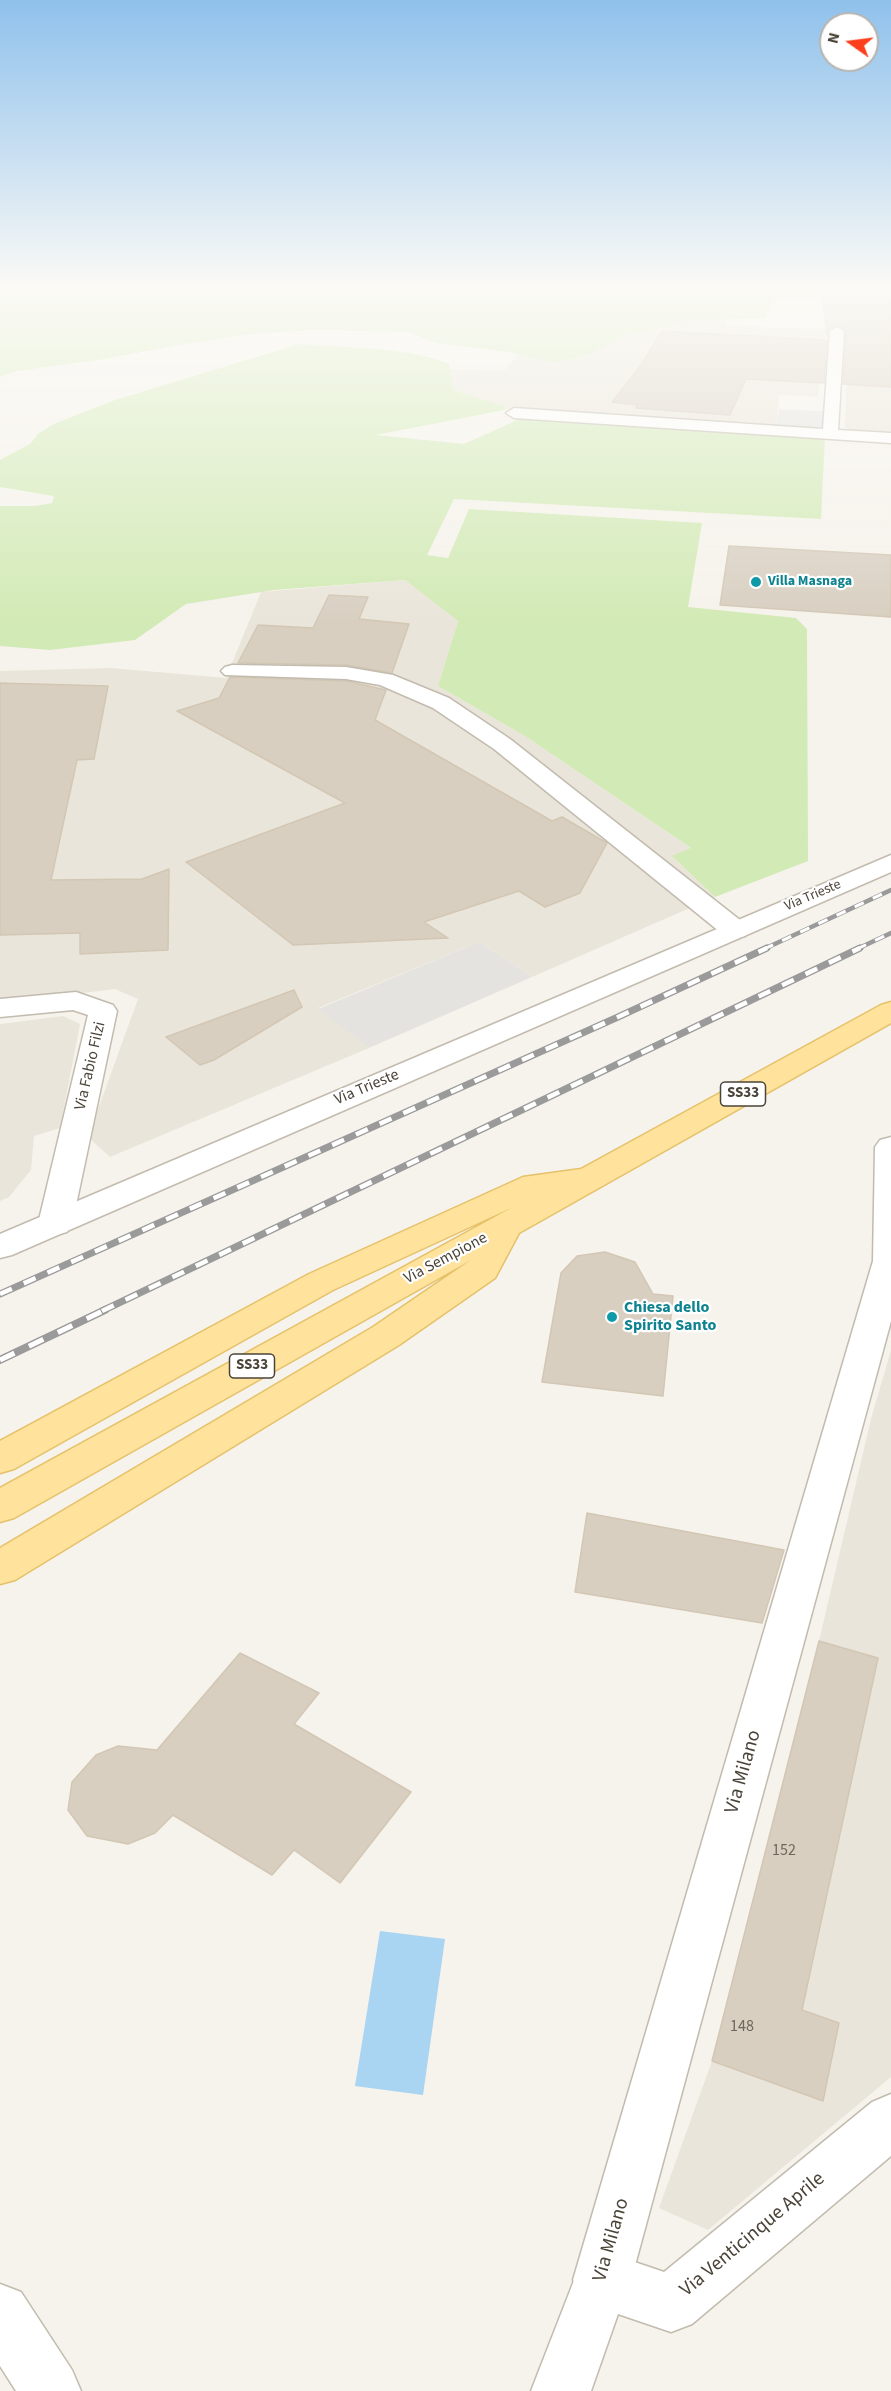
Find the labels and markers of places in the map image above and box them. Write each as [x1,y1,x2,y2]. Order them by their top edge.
place label: Villa Masnaga [768,574,852,590]
marker: Villa Masnaga [749,575,763,589]
place label: Chiesa dello Spirito Santo [624,1298,716,1336]
marker: Chiesa dello Spirito Santo [605,1310,619,1324]

